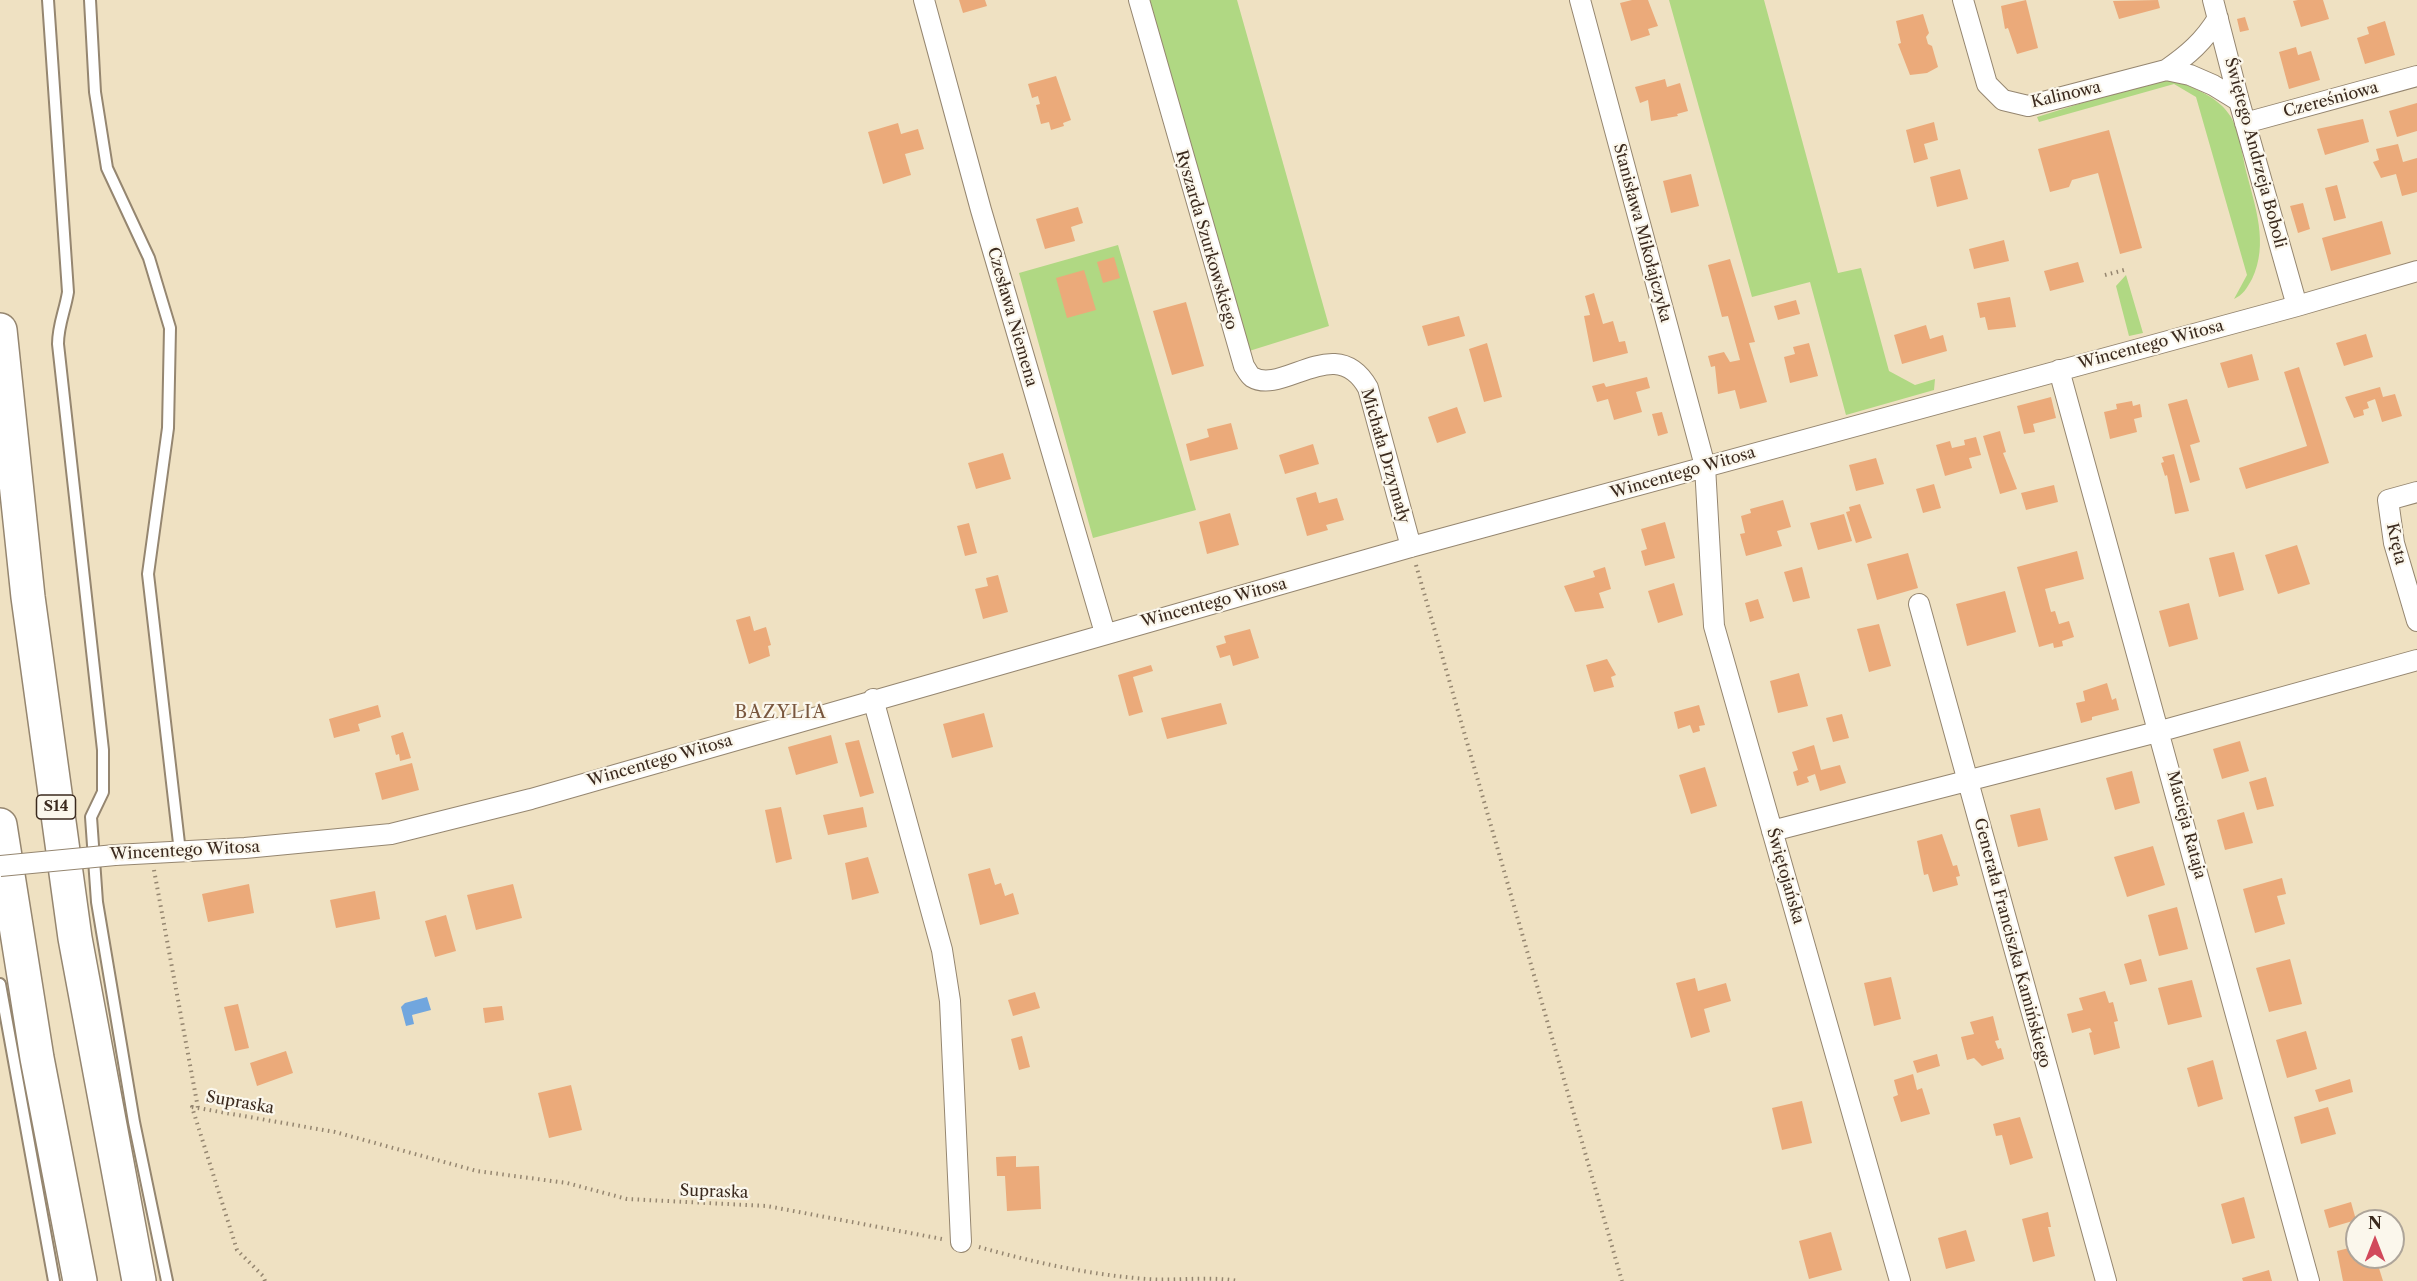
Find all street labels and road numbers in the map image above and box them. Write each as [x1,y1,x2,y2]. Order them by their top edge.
street label: Świętego Andrzeja Boboli [2220,56,2290,250]
street label: Kalinowa [2029,78,2103,112]
street label: Czereśniowa [2281,78,2381,122]
street label: Stanisława Mikołajczyka [1609,142,1675,324]
street label: Ryszarda Szurkowskiego [1171,148,1241,332]
street label: Czesława Niemena [983,245,1041,389]
street label: Wincentego Witosa [2076,316,2226,374]
street label: Michała Drzymały [1357,386,1413,526]
street label: Wincentego Witosa [1608,443,1758,503]
street label: Kręta [2382,521,2410,567]
street label: Wincentego Witosa [1139,574,1289,632]
street label: Wincentego Witosa [585,731,735,791]
street label: Macieja Rataja [2162,769,2210,881]
road number: S14 [36,795,76,819]
street label: Generała Franciszka Kamińskiego [1969,816,2055,1070]
street label: Świętojańska [1762,826,1808,926]
street label: Wincentego Witosa [110,837,260,865]
street label: Supraska [204,1088,276,1118]
street label: Supraska [679,1181,749,1203]

